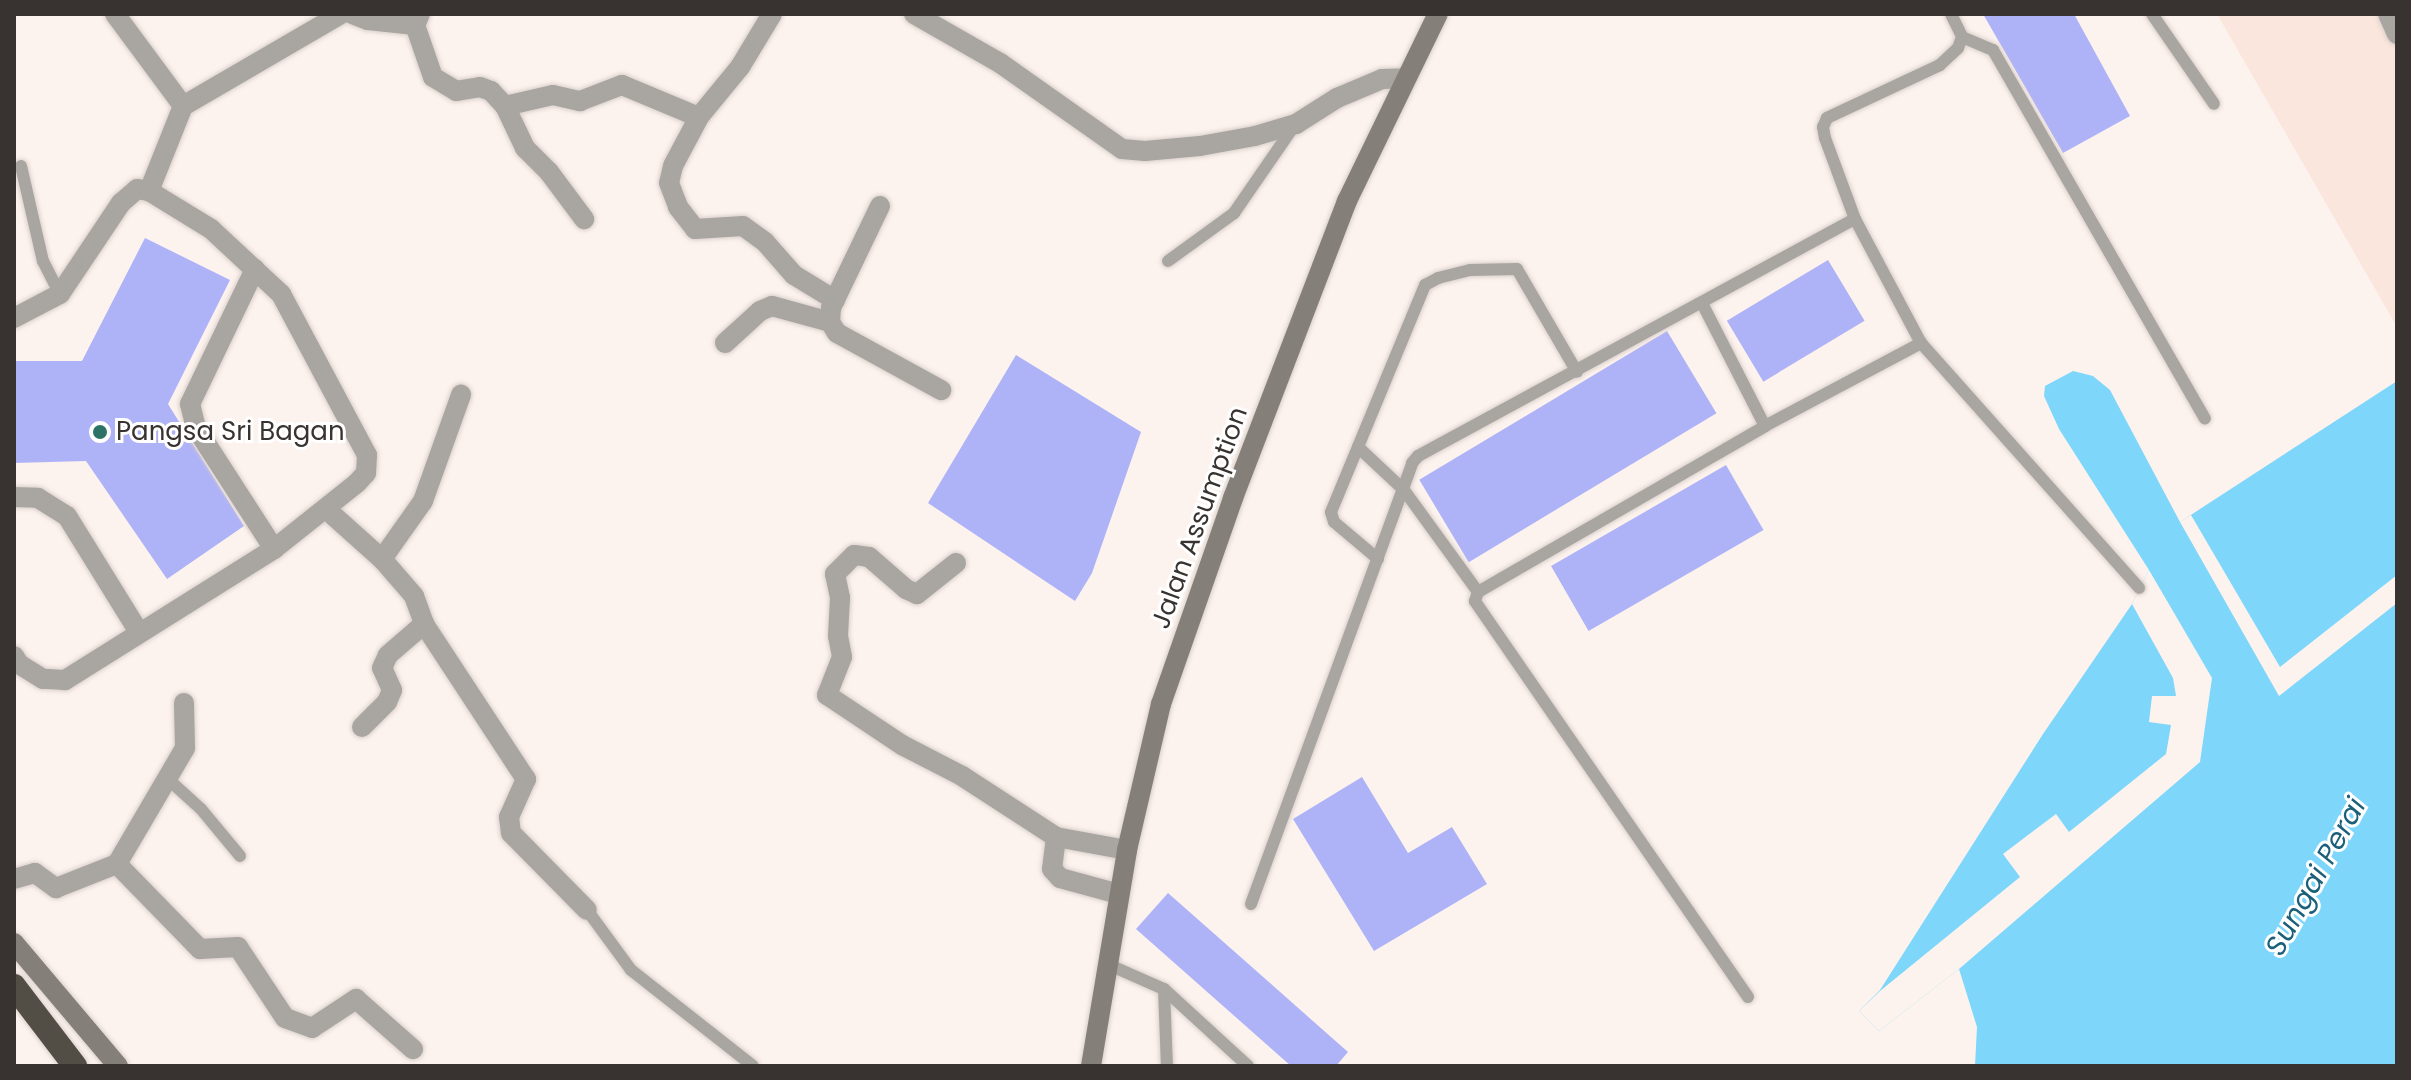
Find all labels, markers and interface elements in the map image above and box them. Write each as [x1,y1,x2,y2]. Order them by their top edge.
street label: Jalan Assumption [1145,403,1255,633]
place label: Pangsa Sri Bagan [116,416,345,448]
marker: Pangsa Sri Bagan [91,423,109,441]
water label: Sungai Perai [2259,792,2373,962]

